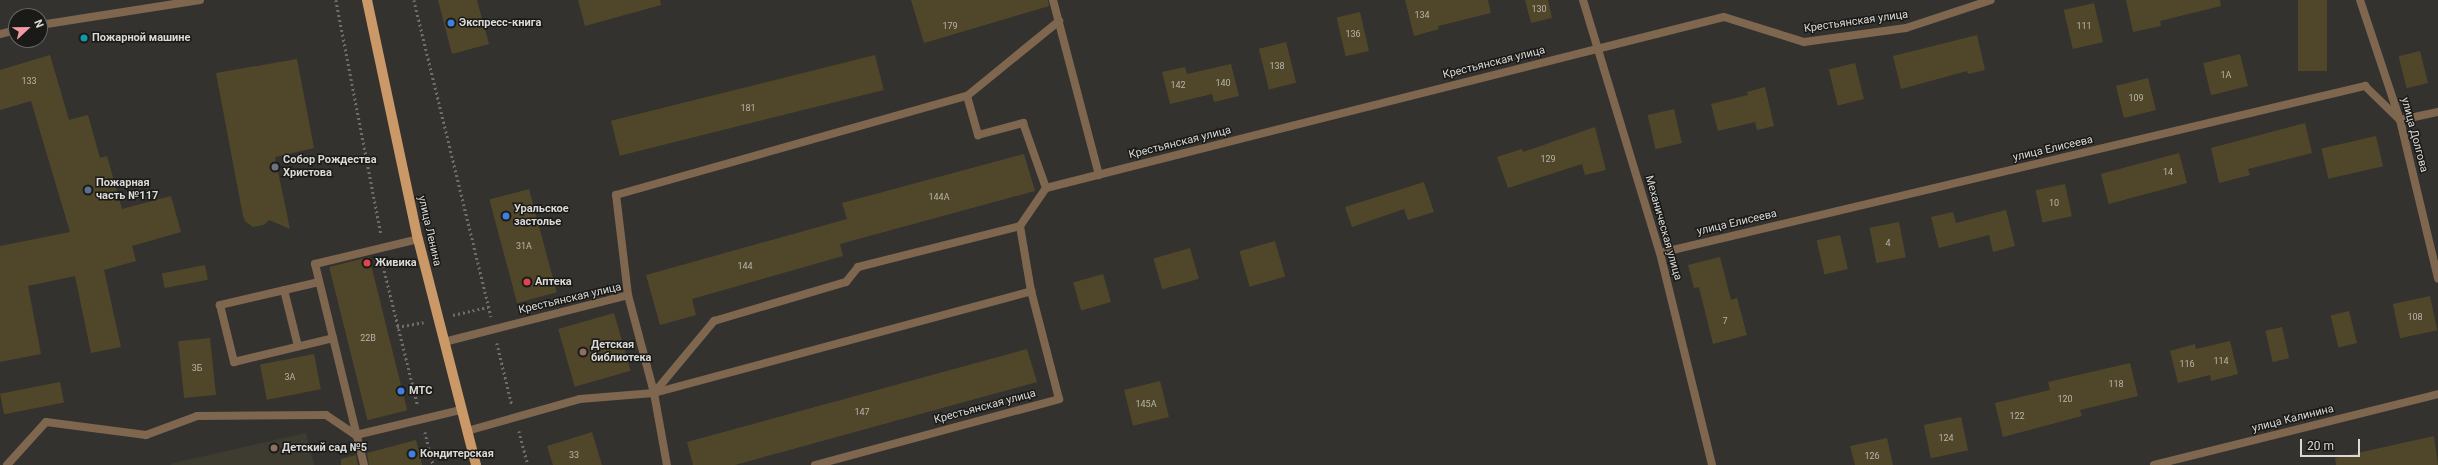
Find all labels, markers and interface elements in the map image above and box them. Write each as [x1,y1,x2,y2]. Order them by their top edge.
house number: 130 [1531,4,1547,14]
north arrow [8,8,48,48]
street label: Крестьянская улица [1803,8,1909,36]
house number: 134 [1414,10,1430,20]
place label: Экспресс-книга [459,16,541,30]
text: N [31,18,46,30]
marker: Экспресс-книга [446,18,456,28]
house number: 179 [942,21,958,31]
house number: 111 [2076,21,2092,31]
house number: 136 [1345,29,1361,39]
place label: Пожарной машине [92,31,191,45]
marker: Пожарной машине [79,33,89,43]
street label: Крестьянская улица [1441,44,1547,82]
house number: 138 [1269,61,1285,71]
house number: 1А [2221,70,2231,80]
house number: 133 [21,76,37,86]
house number: 140 [1215,78,1231,88]
house number: 142 [1170,80,1186,90]
house number: 109 [2128,93,2144,103]
street label: улица Долгова [2398,96,2430,174]
house number: 181 [740,103,756,113]
street label: Крестьянская улица [1127,124,1233,162]
street label: улица Елисеева [2012,133,2094,165]
place label: Собор Рождества Христова [283,154,377,180]
house number: 129 [1540,154,1556,164]
marker: Собор Рождества Христова [270,162,280,172]
house number: 14 [2163,167,2173,177]
street label: Механическая улица [1642,174,1684,282]
place label: Пожарная часть №117 [96,177,158,203]
marker: Пожарная часть №117 [83,185,93,195]
house number: 144А [928,192,950,202]
street label: улица Ленина [415,195,443,267]
house number: 10 [2049,198,2059,208]
place label: Уральское застолье [514,203,569,229]
street label: улица Елисеева [1696,207,1778,239]
marker: Уральское застолье [501,211,511,221]
house number: 4 [1885,238,1891,248]
house number: 31А [516,241,532,251]
place label: Живика [375,256,417,270]
marker: Живика [362,258,372,268]
house number: 144 [737,261,753,271]
place label: Аптека [535,275,572,289]
marker: Аптека [522,277,532,287]
street label: Крестьянская улица [517,281,623,317]
house number: 108 [2407,312,2423,322]
house number: 7 [1722,316,1728,326]
house number: 22В [360,333,376,343]
place label: Детская библиотека [591,339,651,365]
marker: Детская библиотека [578,347,588,357]
house number: 114 [2213,356,2229,366]
house number: 116 [2179,359,2195,369]
house number: 3Б [192,363,202,373]
house number: 3А [285,372,295,382]
house number: 118 [2108,379,2124,389]
place label: МТС [409,384,432,398]
marker: МТС [396,386,406,396]
street label: Крестьянская улица [933,387,1037,427]
house number: 120 [2057,394,2073,404]
house number: 145А [1135,399,1157,409]
street label: улица Калинина [2251,402,2335,436]
house number: 147 [854,407,870,417]
house number: 122 [2009,411,2025,421]
scale bar [2302,431,2362,457]
house number: 124 [1938,433,1954,443]
text: 20 m [2307,439,2334,453]
place label: Детский сад №5 [282,441,367,455]
marker: Детский сад №5 [269,443,279,453]
place label: Кондитерская [420,447,494,461]
marker: Кондитерская [407,449,417,459]
house number: 33 [569,450,579,460]
house number: 126 [1864,451,1880,461]

